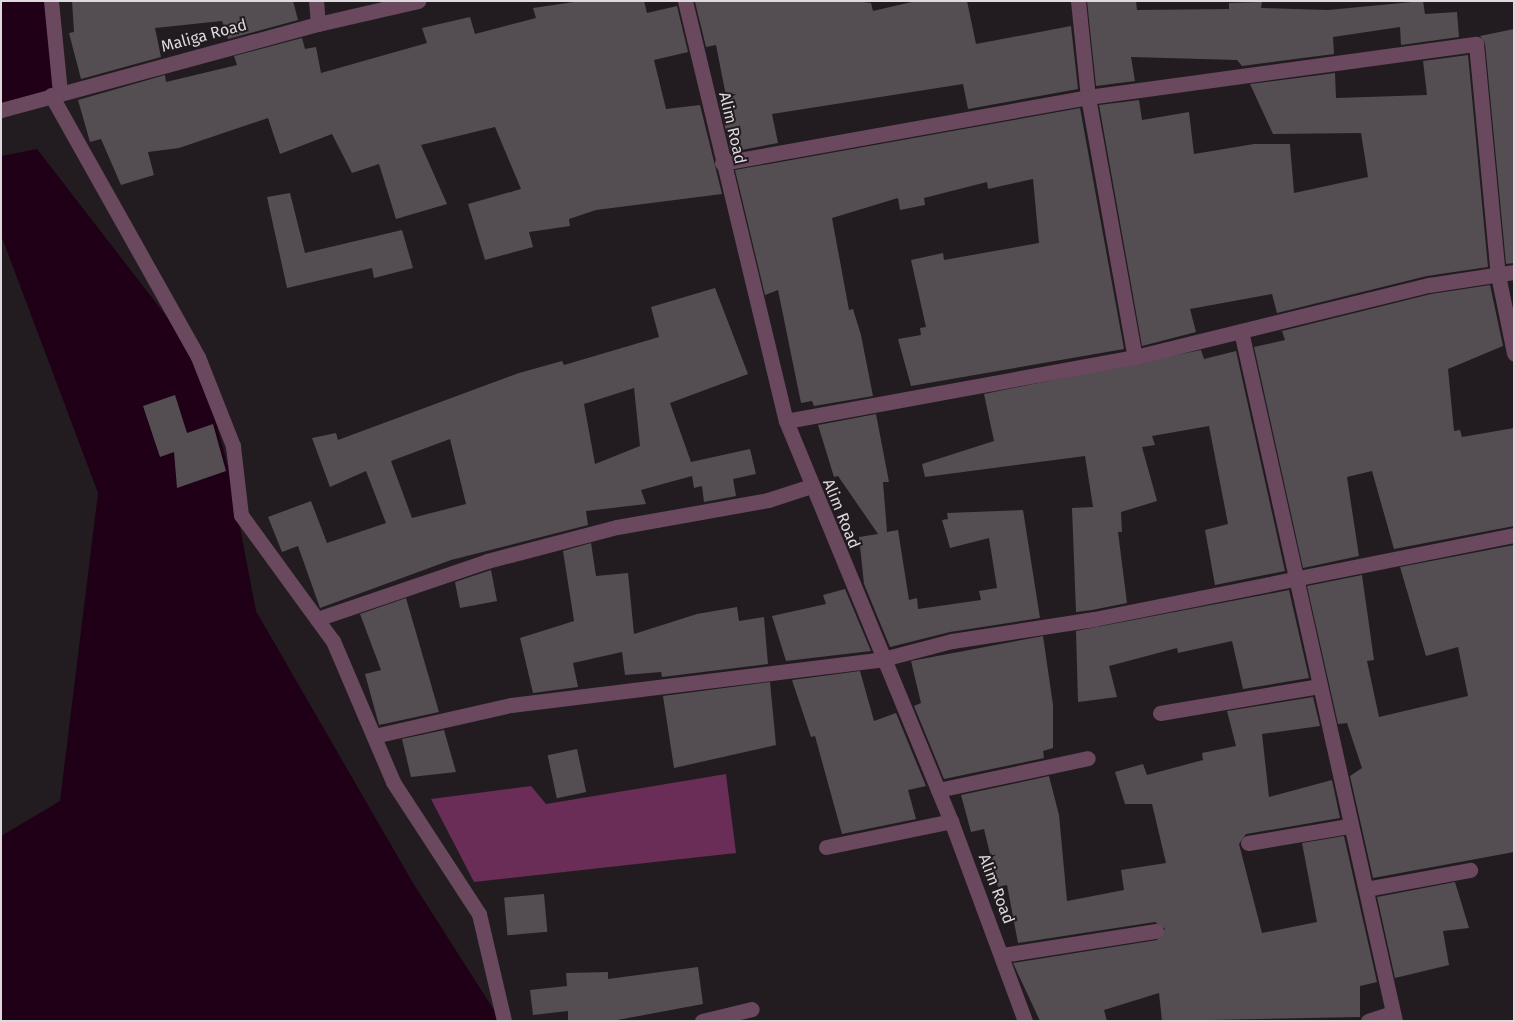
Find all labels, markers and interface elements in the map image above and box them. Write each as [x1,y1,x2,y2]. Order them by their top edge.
street label: Maliga Road [159,15,249,57]
street label: Alim Road [714,90,750,166]
street label: Alim Road [818,476,864,552]
street label: Alim Road [974,851,1018,927]

